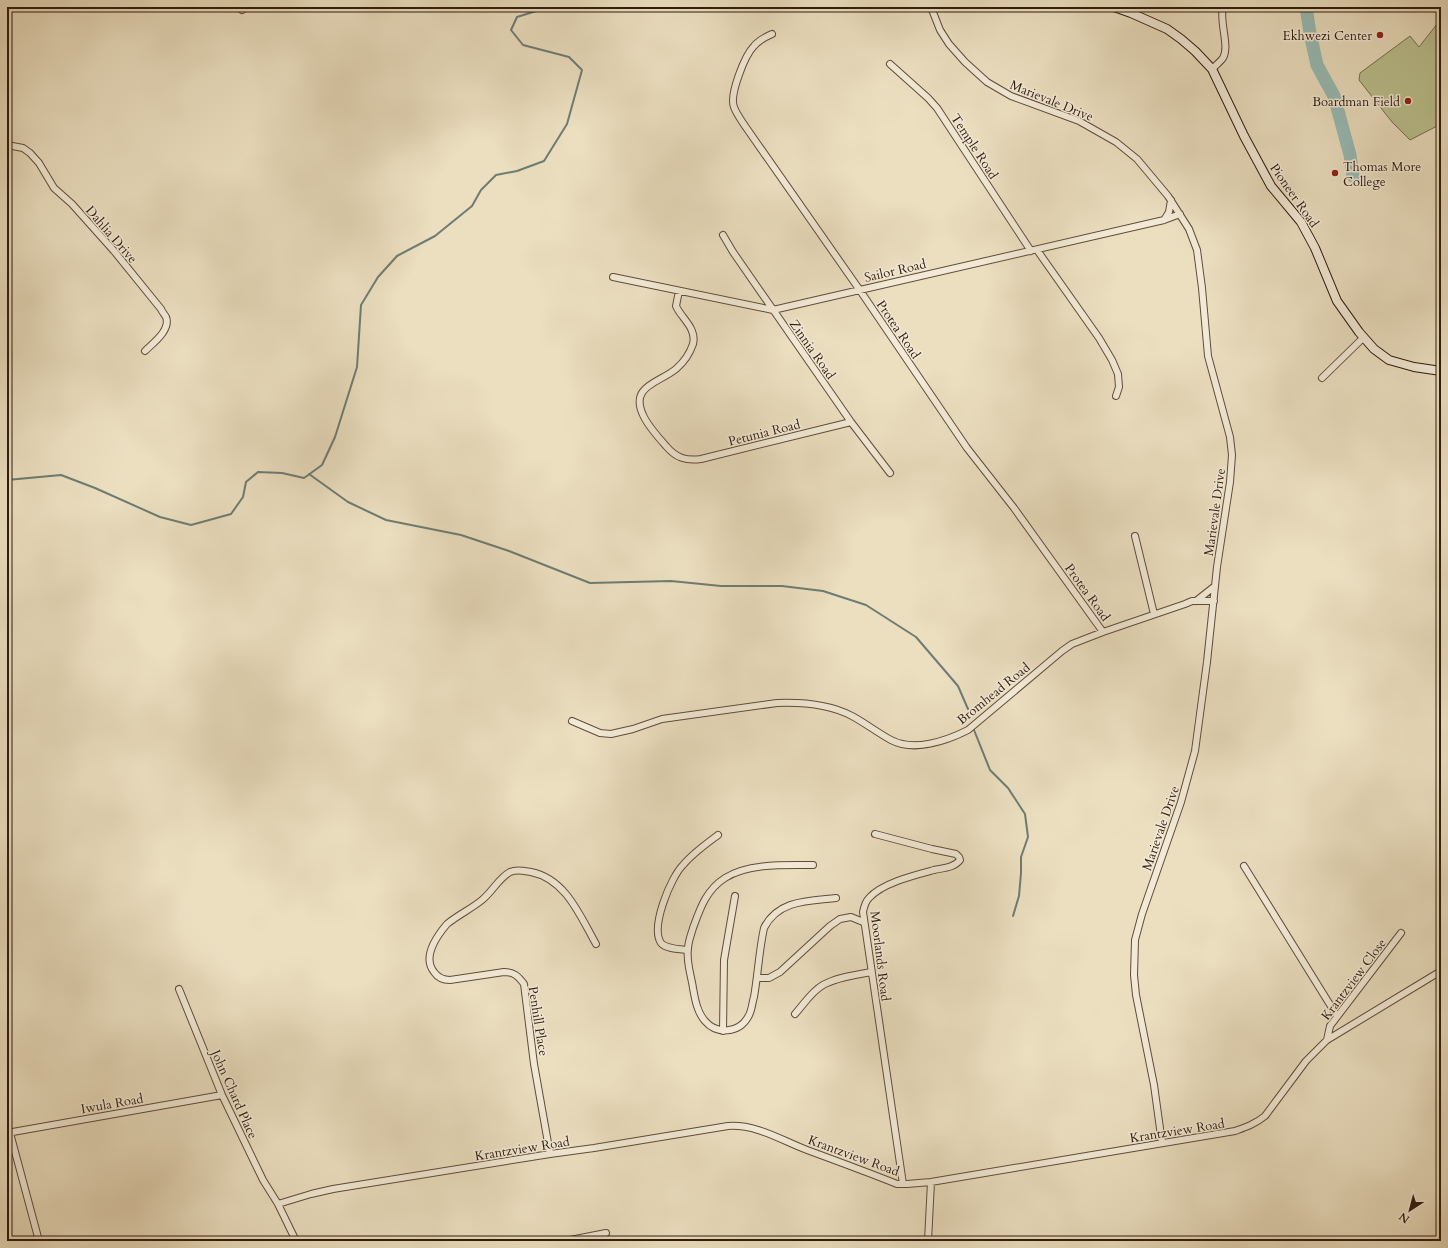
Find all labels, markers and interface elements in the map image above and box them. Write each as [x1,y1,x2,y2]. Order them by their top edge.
place label: Ekhwezi Center [1283,27,1372,45]
marker: Ekhwezi Center [1375,30,1385,40]
street label: Marievale Drive [1007,76,1096,126]
place label: Boardman Field [1312,93,1400,111]
marker: Boardman Field [1403,96,1413,106]
street label: Temple Road [946,110,1002,183]
place label: Thomas More College [1343,158,1421,191]
street label: Pioneer Road [1265,160,1323,231]
marker: Thomas More College [1330,168,1340,178]
street label: Dahlia Drive [81,202,141,267]
street label: Sailor Road [863,255,928,287]
street label: Protea Road [872,297,924,362]
street label: Zinnia Road [785,316,839,383]
street label: Petunia Road [726,415,802,451]
street label: Marievale Drive [1200,467,1230,557]
street label: Protea Road [1060,560,1114,625]
street label: Bromhead Road [953,659,1034,729]
street label: Marievale Drive [1138,783,1184,873]
street label: Moorlands Road [866,910,894,1002]
street label: Krantzview Close [1317,935,1391,1024]
street label: Penhill Place [524,985,552,1057]
street label: John Chard Place [206,1045,262,1142]
street label: Iwula Road [80,1090,145,1118]
street label: Krantzview Road [1128,1115,1226,1147]
street label: Krantzview Road [805,1131,902,1181]
street label: Krantzview Road [473,1133,571,1165]
north arrow [1390,1190,1430,1230]
text: N [1396,1209,1413,1227]

